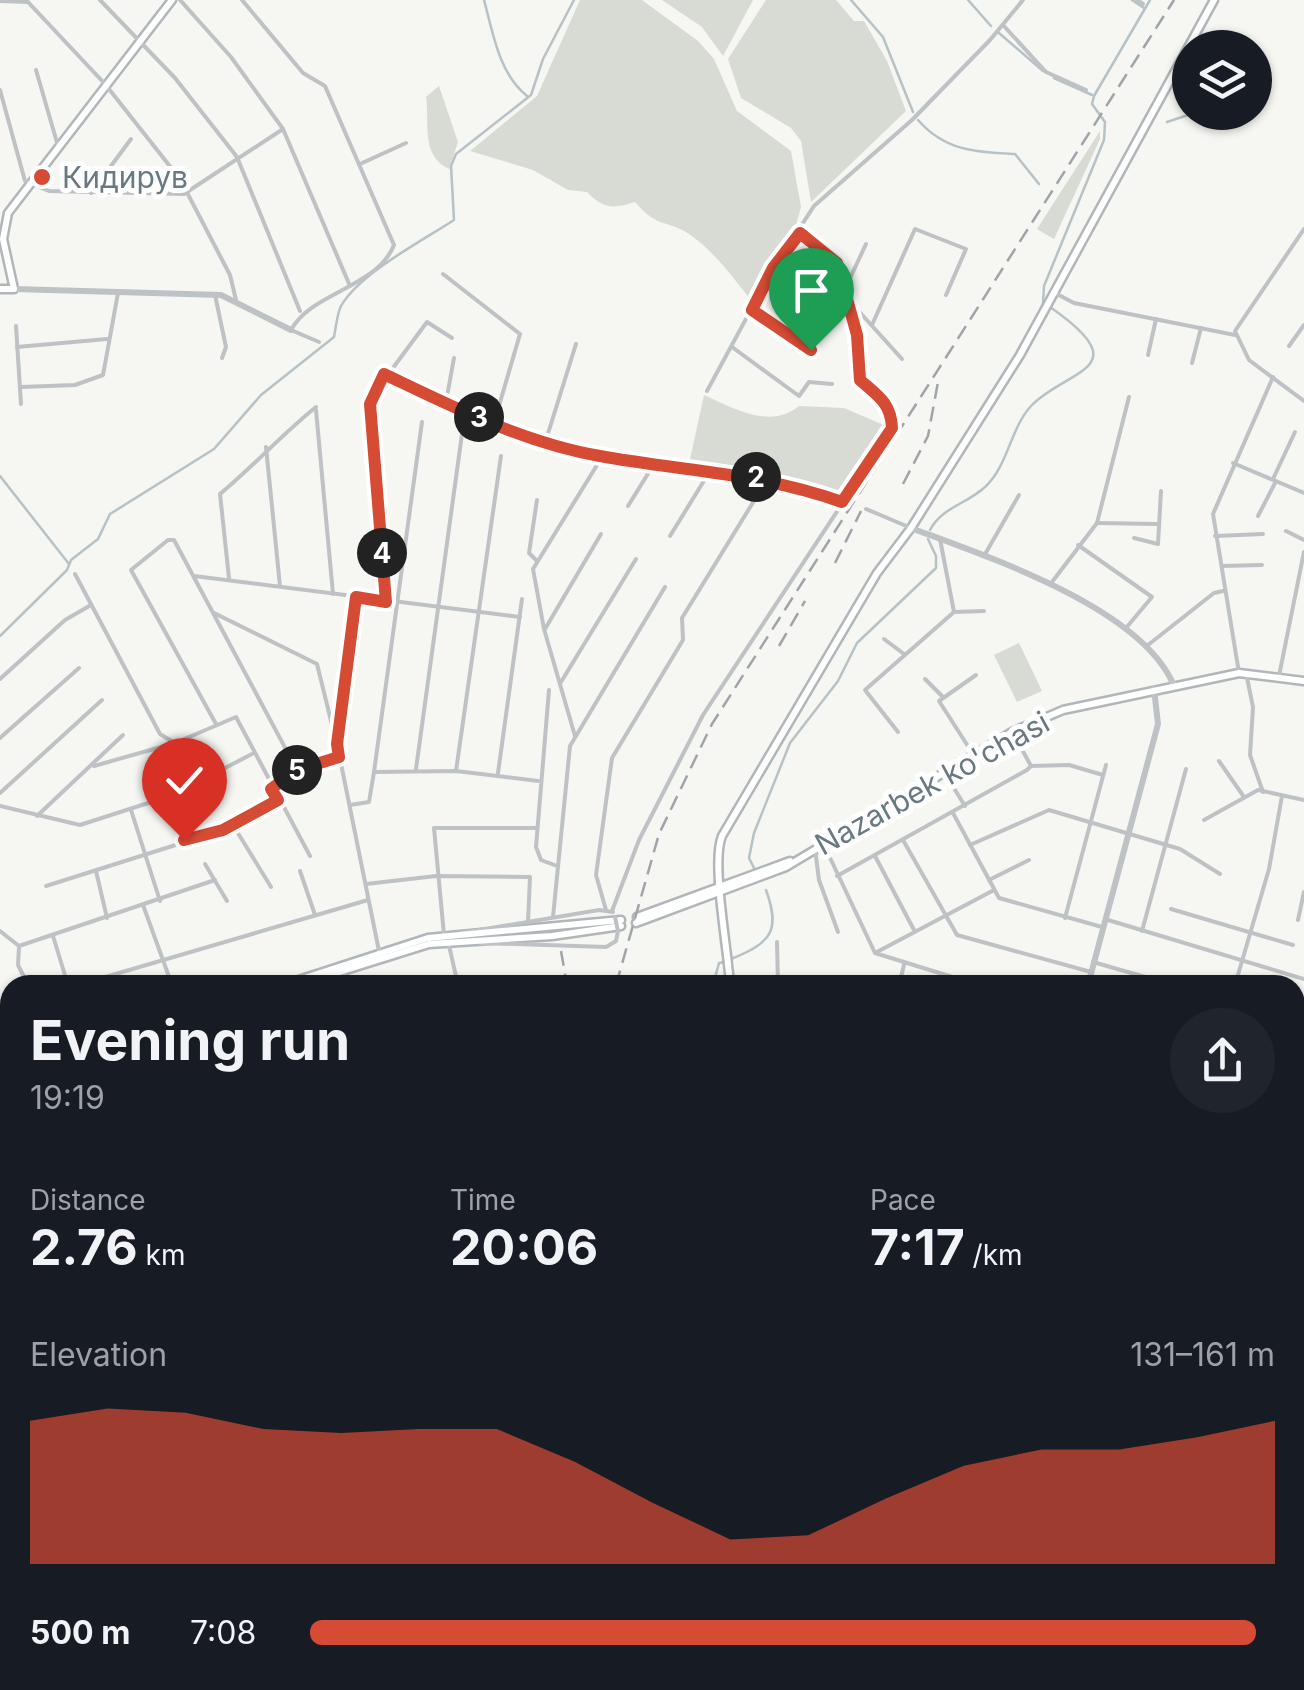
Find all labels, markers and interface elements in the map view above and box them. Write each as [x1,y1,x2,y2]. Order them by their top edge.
map controls [1172,30,1272,130]
button: layers [1172,30,1272,130]
place label: Кидирув [62,159,188,195]
marker: Кидирув [31,166,53,188]
pin [769,248,854,351]
icon: arrive [784,263,839,318]
pin: 3 [454,392,504,442]
text: 3 [470,400,488,434]
pin: 2 [731,452,781,502]
text: 2 [747,460,765,494]
pin: 4 [357,528,407,578]
text: 4 [373,536,391,570]
street label: Nazarbek ko'chasi [809,704,1055,862]
pin [142,738,227,841]
pin: 5 [272,745,322,795]
icon: check [157,753,212,808]
text: 5 [288,753,306,787]
text: Evening run [30,1007,350,1073]
button: share [1170,1008,1275,1113]
text: 19:19 [30,1078,105,1117]
text: Distance [30,1183,146,1217]
text: Time [450,1183,516,1217]
text: Pace [870,1183,936,1217]
text: 2.76 [30,1217,138,1277]
text: 20:06 [450,1217,598,1277]
text: 7:17 [870,1217,965,1277]
text: km [138,1238,185,1272]
text: /km [965,1238,1023,1272]
text: Elevation [30,1335,167,1374]
text: 131–161 m [1130,1335,1275,1374]
text: 500 m [30,1613,130,1652]
text: 7:08 [190,1613,256,1652]

